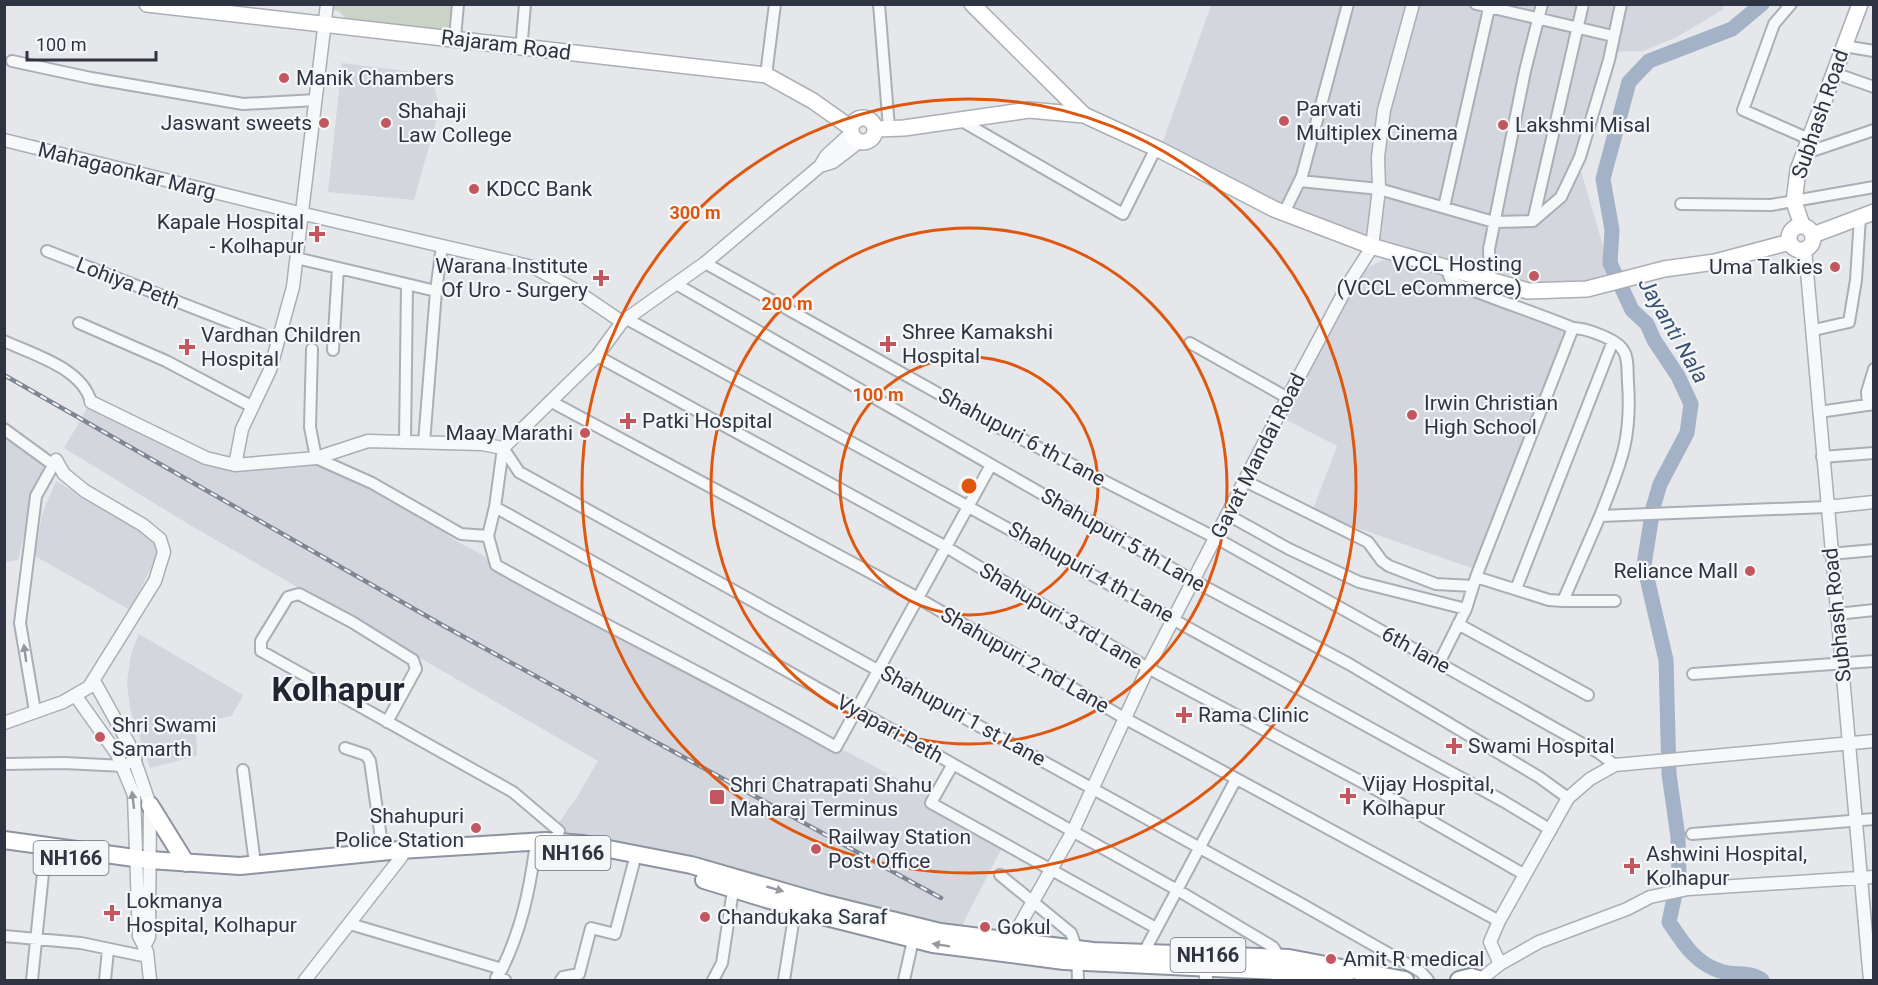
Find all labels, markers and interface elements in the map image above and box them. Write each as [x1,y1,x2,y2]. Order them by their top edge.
scale bar [27,24,156,62]
street label: Rajaram Road [440,25,572,65]
text: 100 m [36,34,87,55]
street label: Subhash Road [1787,46,1853,182]
place label: Manik Chambers [296,66,454,90]
marker: Manik Chambers [277,71,291,85]
place label: Parvati Multiplex Cinema [1296,97,1458,145]
place label: Shahaji Law College [398,99,512,147]
place label: Jaswant sweets [161,111,312,135]
place label: Lakshmi Misal [1515,113,1650,137]
marker: Parvati Multiplex Cinema [1277,114,1291,128]
marker: Jaswant sweets [317,116,331,130]
marker: Shahaji Law College [379,116,393,130]
marker: Lakshmi Misal [1496,118,1510,132]
street label: Mahagaonkar Marg [36,137,218,205]
place label: KDCC Bank [486,177,593,201]
marker: KDCC Bank [467,182,481,196]
text: 300 m [669,202,721,223]
place label: Kapale Hospital - Kolhapur [157,210,304,258]
marker: Kapale Hospital - Kolhapur [308,225,326,243]
street label: Lohiya Peth [73,252,183,314]
place label: VCCL Hosting (VCCL eCommerce) [1336,252,1522,300]
place label: Warana Institute Of Uro - Surgery [435,254,588,302]
place label: Uma Talkies [1709,255,1823,279]
marker: Uma Talkies [1828,260,1842,274]
marker: Warana Institute Of Uro - Surgery [592,269,610,287]
marker: VCCL Hosting (VCCL eCommerce) [1527,269,1541,283]
water label: Jayanti Nala [1633,273,1714,388]
text: 200 m [761,293,813,314]
place label: Shree Kamakshi Hospital [902,320,1053,368]
place label: Vardhan Children Hospital [201,323,361,371]
marker: Shree Kamakshi Hospital [879,335,897,353]
marker: Vardhan Children Hospital [178,338,196,356]
street label: Gavat Mandai Road [1206,369,1310,543]
street label: Shahupuri 6 th Lane [934,383,1110,491]
text: 100 m [852,384,904,405]
place label: Irwin Christian High School [1424,391,1558,439]
marker: Irwin Christian High School [1405,408,1419,422]
place label: Patki Hospital [642,409,772,433]
marker: Patki Hospital [619,412,637,430]
place label: Maay Marathi [445,421,573,445]
marker: Maay Marathi [578,426,592,440]
centre of rings [959,476,979,496]
street label: Shahupuri 5 th Lane [1037,483,1209,597]
street label: Shahupuri 4 th Lane [1004,517,1178,627]
street label: Subhash Road [1818,547,1856,683]
street label: Shahupuri 3 rd Lane [975,558,1147,674]
place label: Reliance Mall [1613,559,1738,583]
marker: Reliance Mall [1743,564,1757,578]
street label: Shahupuri 2 nd Lane [936,602,1114,718]
street label: 6th lane [1378,621,1454,679]
one-way arrow [20,644,29,663]
street label: Shahupuri 1 st Lane [876,661,1050,771]
district label: Kolhapur [271,670,405,709]
street label: Vyapari Peth [833,690,947,768]
place label: Rama Clinic [1198,703,1309,727]
marker: Rama Clinic [1175,706,1193,724]
place label: Shri Swami Samarth [112,713,217,761]
marker: Shri Swami Samarth [93,730,107,744]
place label: Swami Hospital [1468,734,1615,758]
marker: Swami Hospital [1445,737,1463,755]
place label: Vijay Hospital, Kolhapur [1362,772,1494,820]
place label: Shri Chatrapati Shahu Maharaj Terminus [730,773,932,821]
marker: Vijay Hospital, Kolhapur [1339,787,1357,805]
marker: Shri Chatrapati Shahu Maharaj Terminus [708,788,726,806]
one-way arrow [128,790,138,809]
place label: Shahupuri Police Station [335,804,464,852]
marker: Shahupuri Police Station [469,821,483,835]
place label: Railway Station Post Office [828,825,971,873]
road number: NH166 [536,836,610,870]
road number: NH166 [34,841,109,875]
marker: Railway Station Post Office [809,842,823,856]
place label: Ashwini Hospital, Kolhapur [1646,842,1807,890]
marker: Ashwini Hospital, Kolhapur [1623,857,1641,875]
one-way arrow [766,885,784,894]
place label: Lokmanya Hospital, Kolhapur [126,889,297,937]
marker: Lokmanya Hospital, Kolhapur [103,904,121,922]
place label: Chandukaka Saraf [717,905,888,929]
marker: Chandukaka Saraf [698,910,712,924]
place label: Gokul [997,915,1051,939]
marker: Gokul [978,920,992,934]
road number: NH166 [1170,938,1246,972]
one-way arrow [932,941,951,950]
place label: Amit R medical [1343,947,1484,971]
marker: Amit R medical [1324,952,1338,966]

